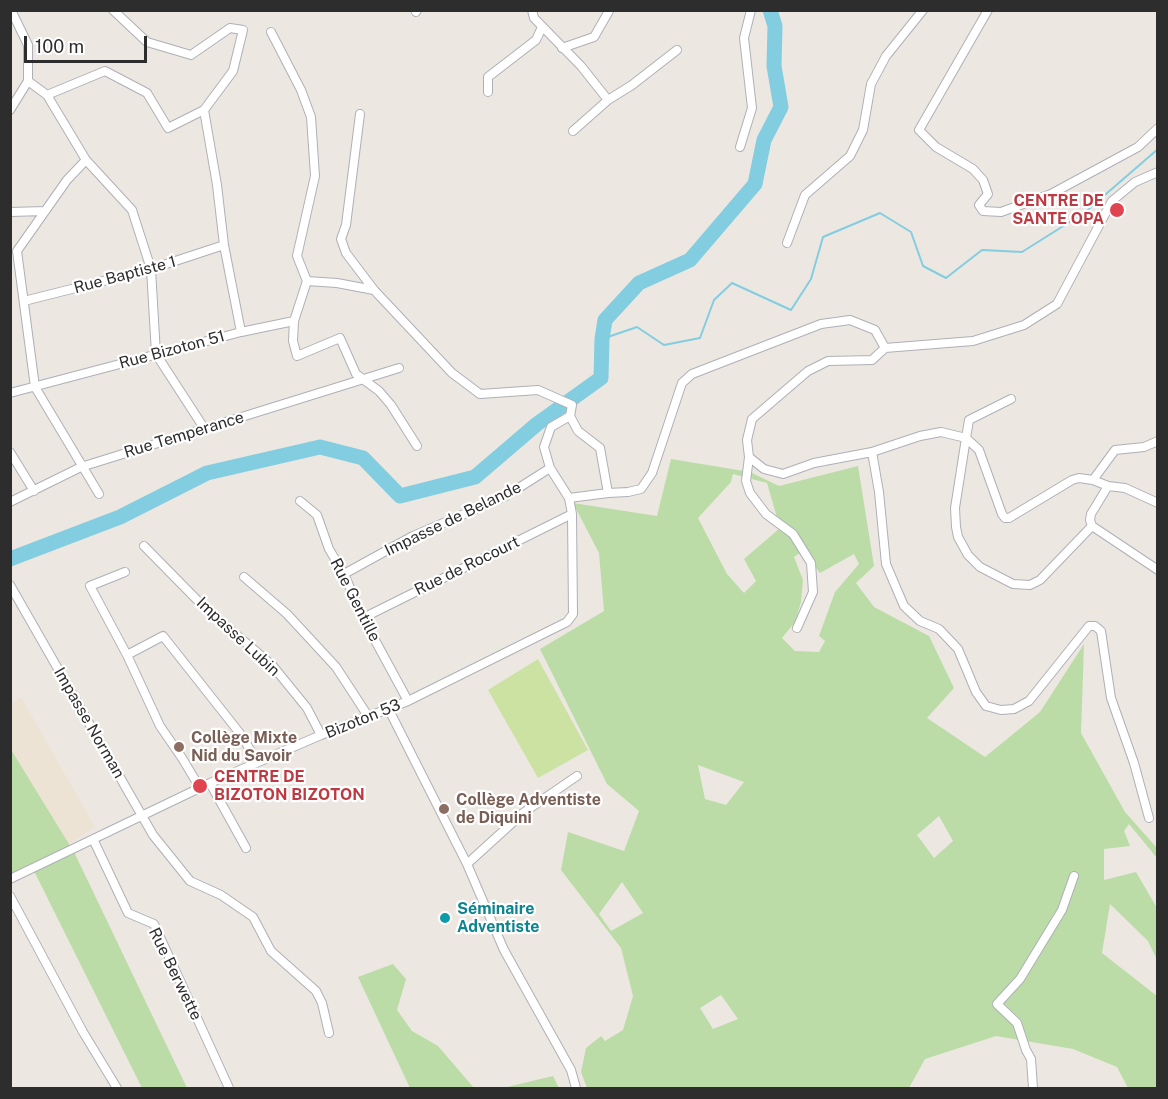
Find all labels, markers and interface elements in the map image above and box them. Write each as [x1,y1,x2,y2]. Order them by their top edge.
scale bar [27,24,150,62]
text: 100 m [35,36,84,57]
place label: CENTRE DE SANTE OPA [1012,191,1104,229]
marker: CENTRE DE SANTE OPA [1108,201,1126,219]
street label: Rue Baptiste 1 [72,252,178,298]
street label: Rue Bizoton 51 [117,327,227,373]
street label: Rue Temperance [122,408,246,462]
street label: Impasse de Belande [382,478,524,560]
street label: Rue de Rocourt [411,532,523,600]
street label: Rue Gentille [326,555,384,645]
street label: Impasse Lubin [192,593,284,681]
street label: Impasse Norman [49,664,129,782]
street label: Bizoton 53 [323,695,403,743]
place label: Collège Mixte Nid du Savoir [191,728,297,766]
marker: Collège Mixte Nid du Savoir [172,740,186,754]
place label: CENTRE DE BIZOTON BIZOTON [214,767,365,805]
marker: CENTRE DE BIZOTON BIZOTON [191,777,209,795]
place label: Collège Adventiste de Diquini [456,790,601,828]
marker: Collège Adventiste de Diquini [437,802,451,816]
place label: Séminaire Adventiste [457,899,540,937]
marker: Séminaire Adventiste [438,911,452,925]
street label: Rue Berwette [144,925,206,1023]

